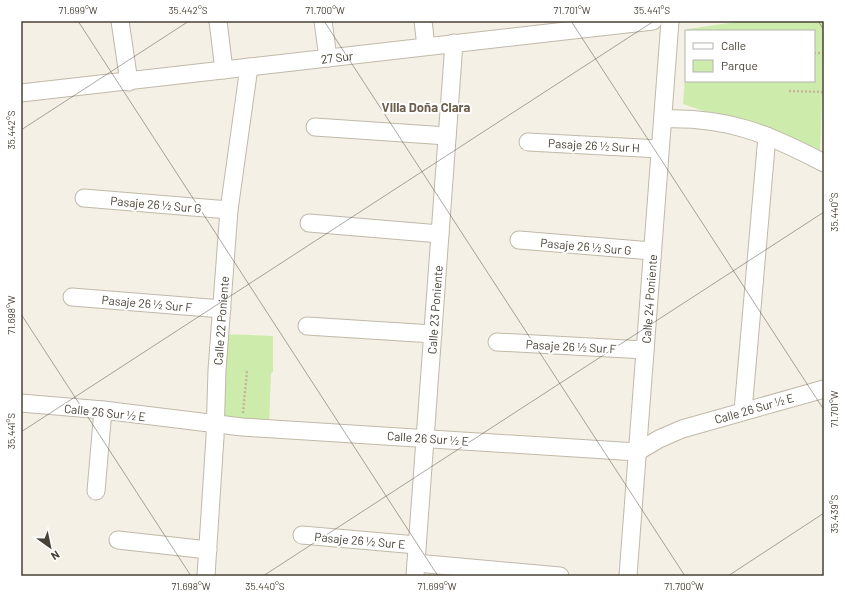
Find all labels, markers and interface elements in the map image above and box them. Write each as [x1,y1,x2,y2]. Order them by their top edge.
text: 71.699°W [58,4,98,16]
text: 35.442°S [168,4,208,16]
text: 71.700°W [305,4,345,16]
text: 71.701°W [553,4,591,16]
text: 35.441°S [634,4,670,16]
legend [685,30,815,82]
text: Calle [721,38,746,52]
street label: 27 Sur [320,48,354,66]
text: Parque [721,58,758,72]
district label: Villa Doña Clara [382,99,471,115]
text: 35.442°S [5,110,17,150]
street label: Pasaje 26 ½ Sur H [548,136,640,154]
text: 35.440°S [828,192,840,232]
street label: Pasaje 26 ½ Sur G [110,193,202,215]
street label: Pasaje 26 ½ Sur G [540,235,632,257]
street label: Calle 24 Poniente [639,254,659,344]
street label: Calle 23 Poniente [424,265,445,355]
street label: Calle 22 Poniente [210,275,231,366]
street label: Pasaje 26 ½ Sur F [101,292,193,314]
text: 71.698°W [5,295,17,335]
street label: Pasaje 26 ½ Sur F [525,337,617,355]
street label: Calle 26 Sur ½ E [713,390,795,426]
text: 71.701°W [828,390,840,428]
street label: Calle 26 Sur ½ E [63,401,147,423]
text: 35.441°S [5,413,17,449]
street label: Calle 26 Sur ½ E [387,428,469,448]
text: 35.439°S [828,495,840,533]
north arrow [30,527,70,567]
street label: Pasaje 26 ½ Sur E [314,529,406,551]
text: N [49,548,62,563]
text: 71.698°W [171,580,211,592]
text: 35.440°S [245,580,285,592]
text: 71.699°W [417,580,457,592]
text: 71.700°W [664,580,704,592]

